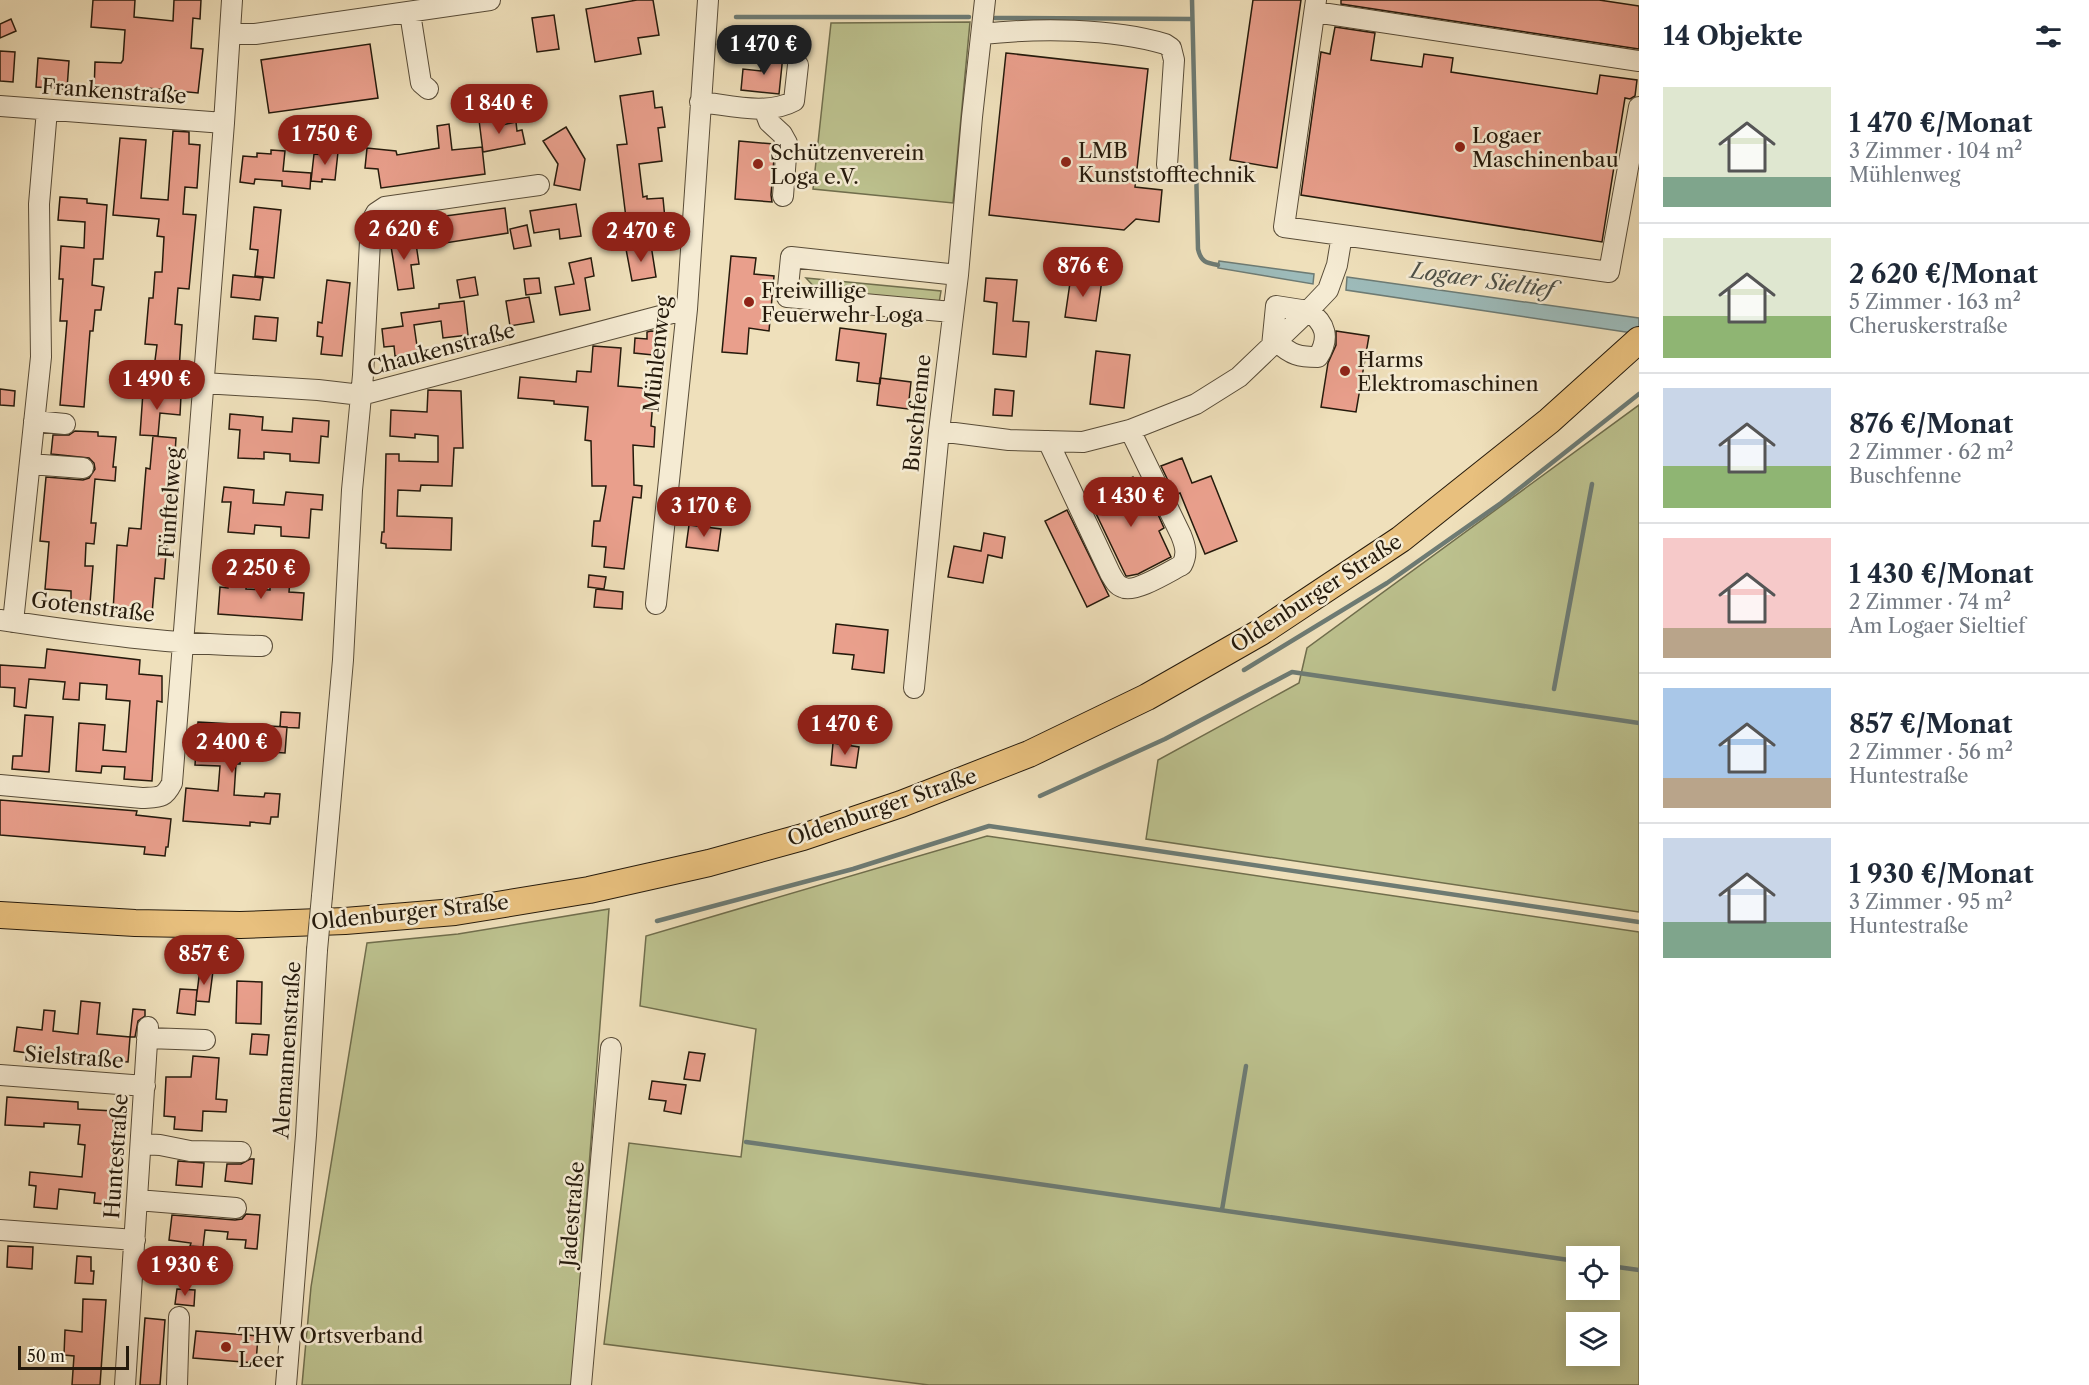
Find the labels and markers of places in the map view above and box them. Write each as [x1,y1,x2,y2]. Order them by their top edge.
pin: 1 470 € [709,25,819,76]
pin: 1 840 € [444,84,554,135]
pin: 1 750 € [270,115,380,166]
place label: Logaer Maschinenbau [1472,123,1619,172]
place label: LMB Kunststofftechnik [1078,138,1256,187]
place label: Schützenverein Loga e.V. [770,140,924,189]
marker: Logaer Maschinenbau [1453,140,1467,154]
marker: LMB Kunststofftechnik [1059,155,1073,169]
marker: Schützenverein Loga e.V. [751,157,765,171]
pin: 2 620 € [349,210,459,261]
pin: 2 470 € [586,212,696,263]
pin: 876 € [1041,247,1125,298]
place label: Freiwillige Feuerwehr Loga [761,278,924,327]
marker: Freiwillige Feuerwehr Loga [742,295,756,309]
place label: Harms Elektromaschinen [1357,347,1539,396]
pin: 1 490 € [102,360,212,411]
marker: Harms Elektromaschinen [1338,364,1352,378]
pin: 1 430 € [1076,477,1186,528]
pin: 3 170 € [649,487,759,538]
pin: 2 250 € [206,549,316,600]
pin: 1 470 € [790,705,900,756]
pin: 2 400 € [177,723,287,774]
pin: 857 € [162,935,246,986]
pin: 1 930 € [130,1246,240,1297]
place label: THW Ortsverband Leer [238,1323,423,1372]
marker: THW Ortsverband Leer [219,1340,233,1354]

